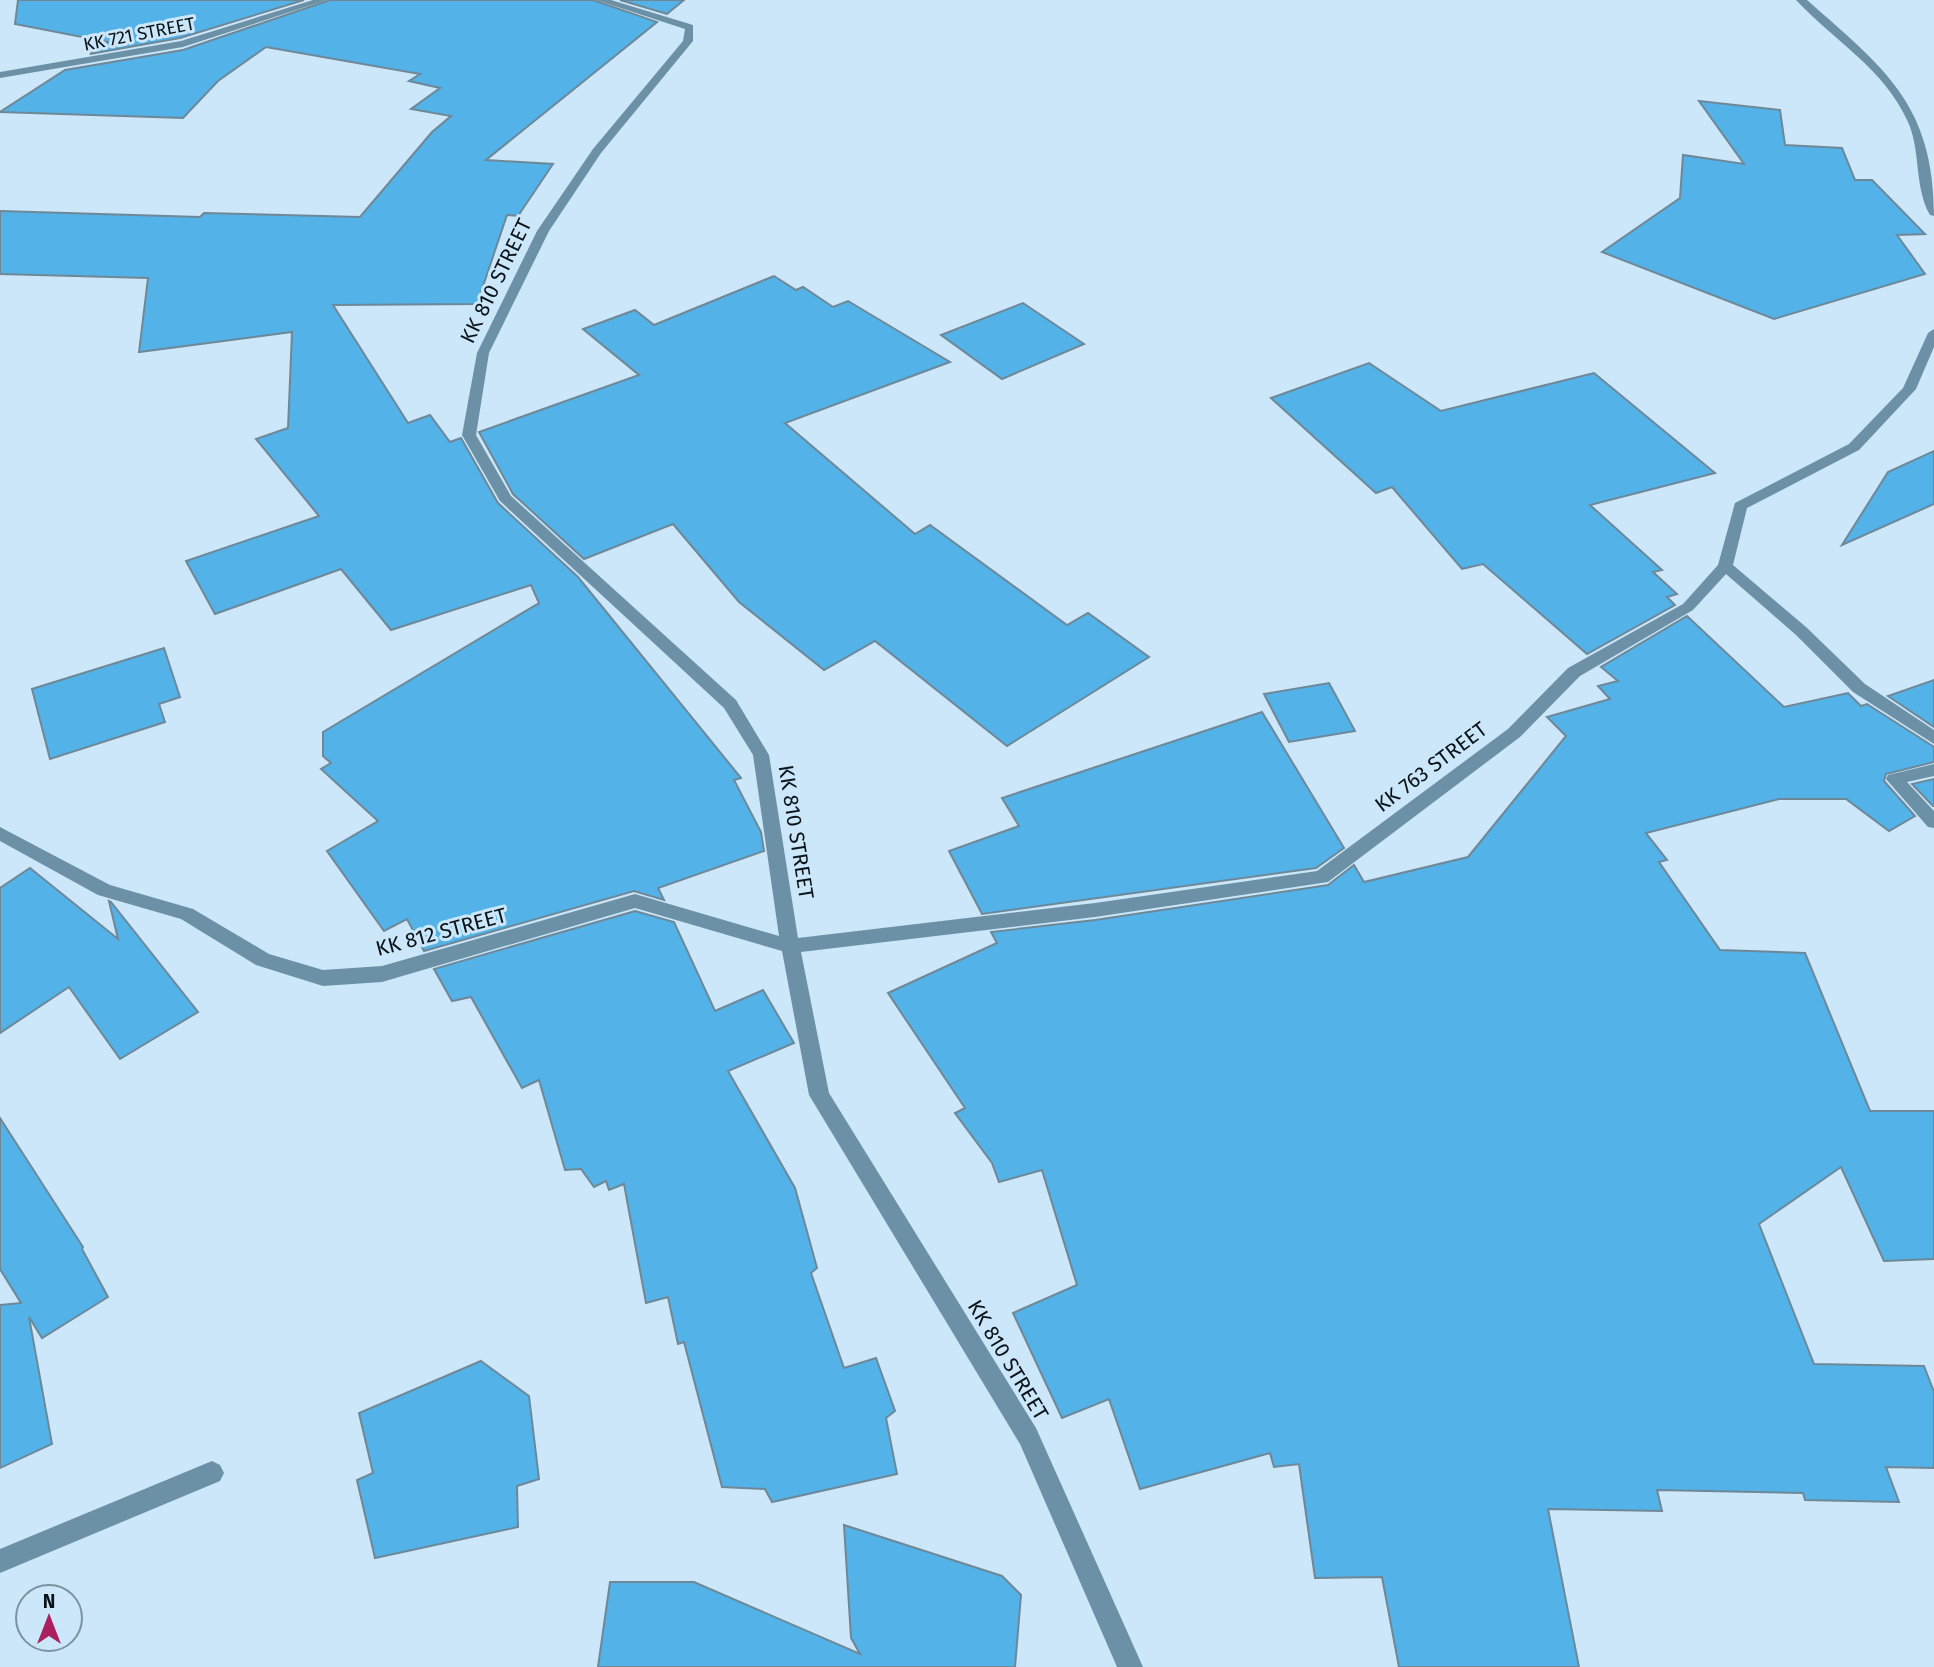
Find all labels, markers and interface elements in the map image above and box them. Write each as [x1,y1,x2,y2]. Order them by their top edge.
street label: KK 721 STREET [81,12,197,56]
street label: KK 810 STREET [455,214,537,348]
street label: KK 763 STREET [1370,716,1492,818]
street label: KK 810 STREET [773,763,819,901]
street label: KK 812 STREET [373,902,509,962]
street label: KK 810 STREET [962,1295,1054,1425]
north arrow [14,1583,84,1653]
text: N [43,1590,55,1613]

